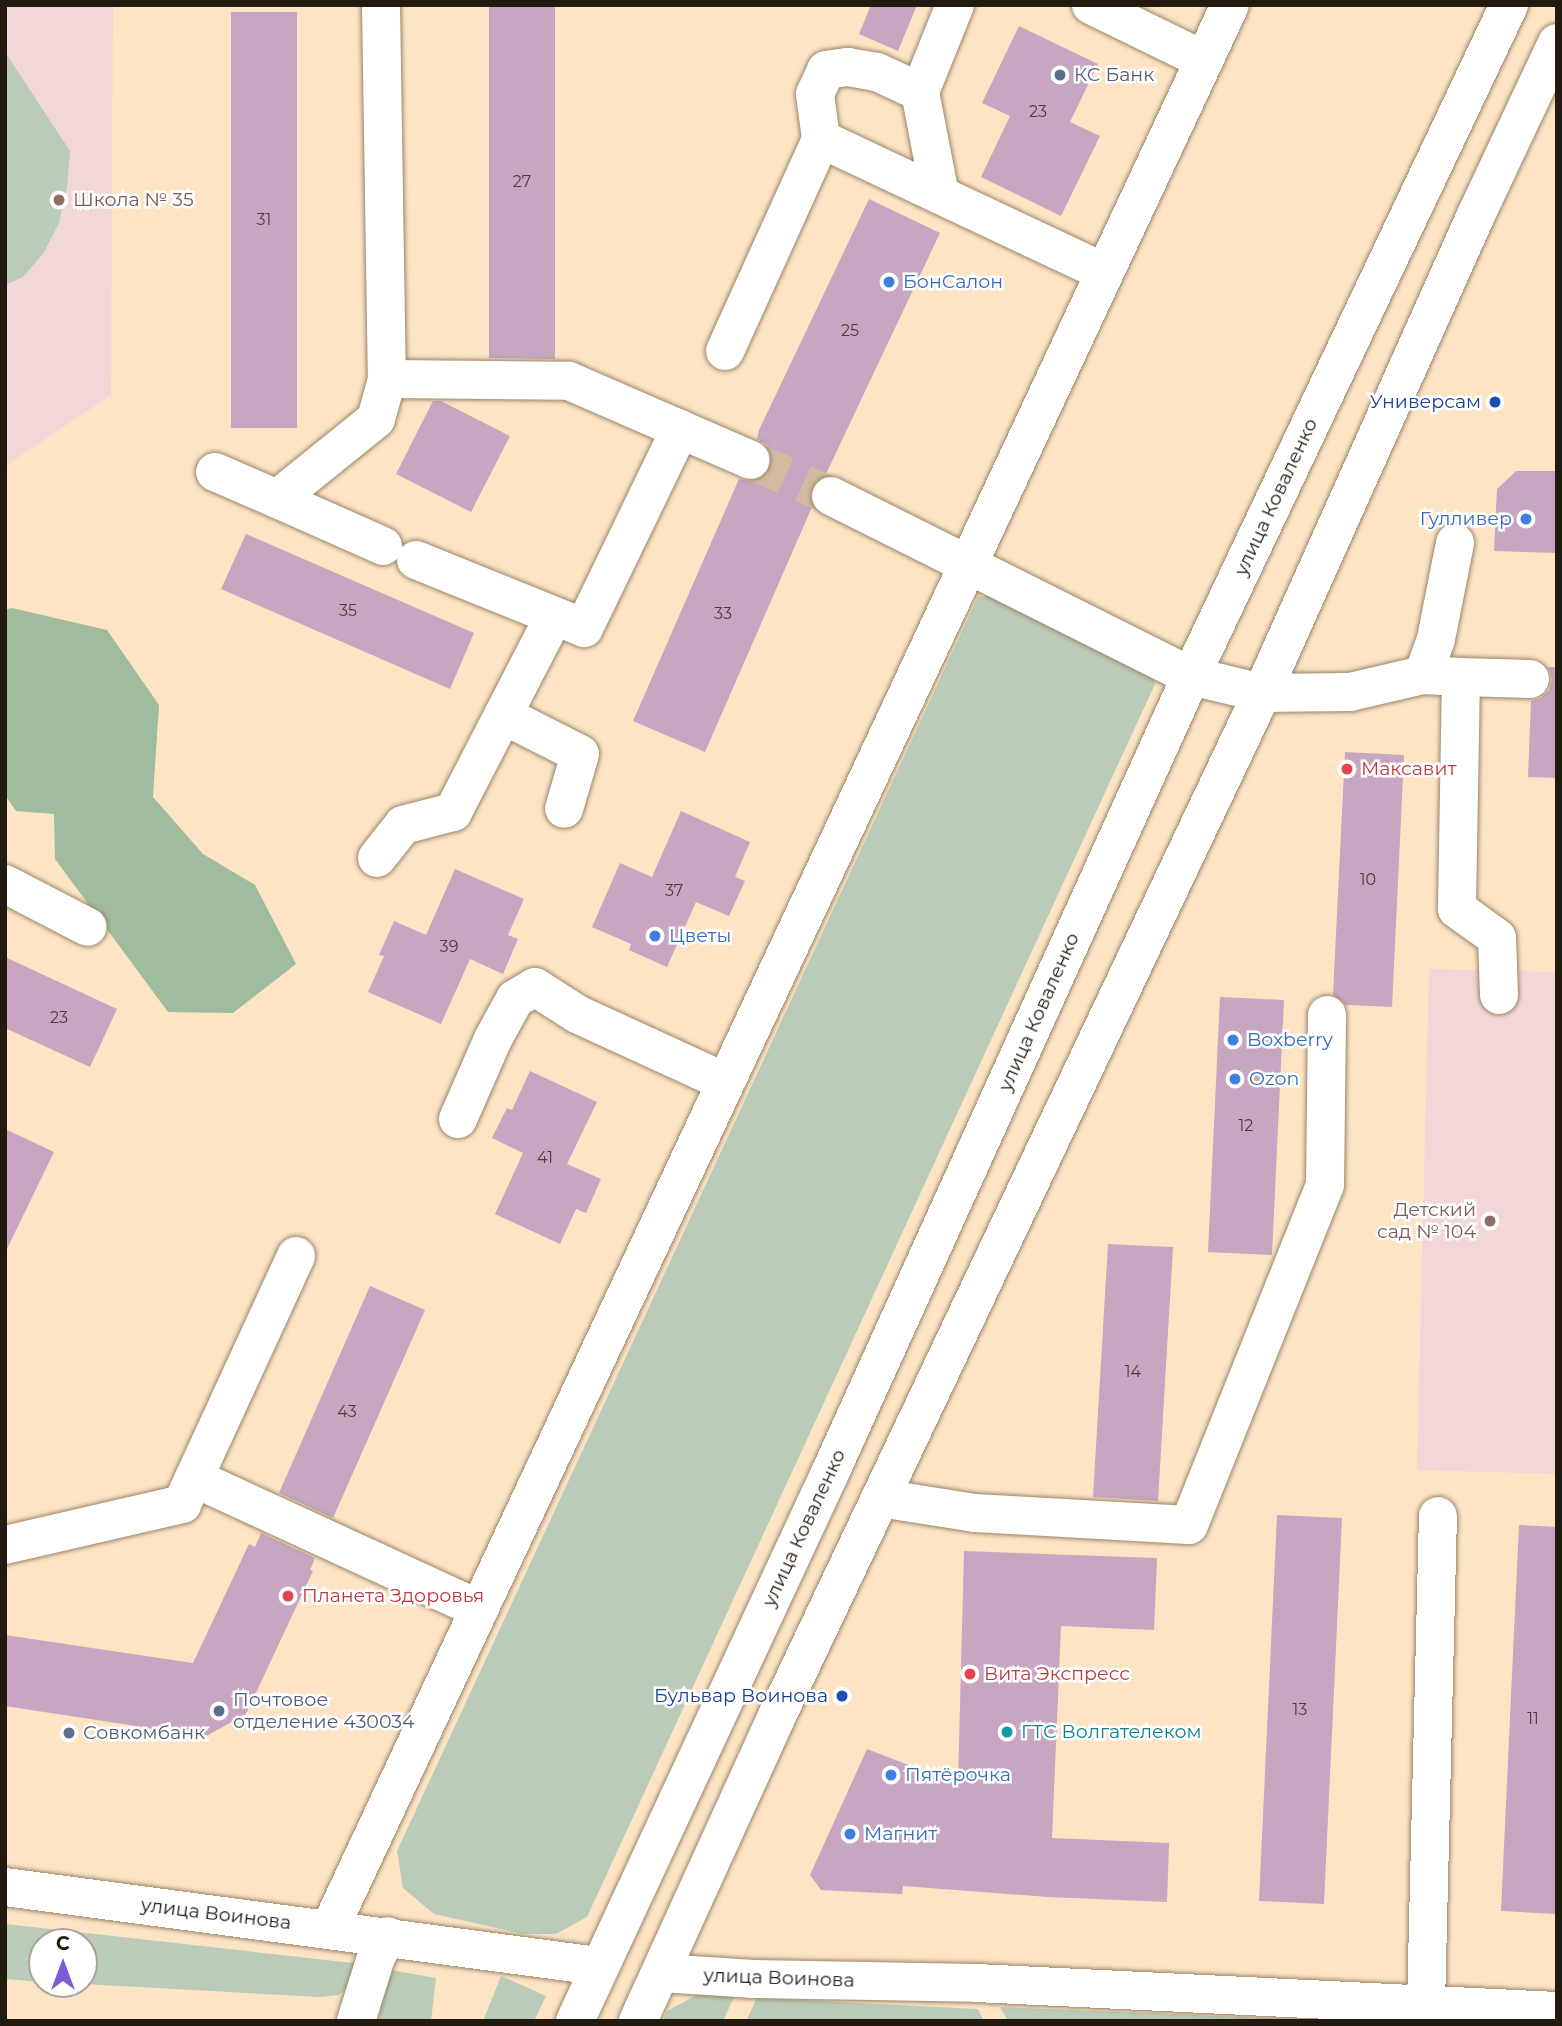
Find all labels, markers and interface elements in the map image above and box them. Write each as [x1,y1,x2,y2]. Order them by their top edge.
place label: КС Банк [1074,64,1154,86]
marker: КС Банк [1052,67,1068,83]
house number: 23 [1029,102,1047,122]
house number: 27 [513,172,531,192]
place label: Школа № 35 [73,189,194,211]
marker: Школа № 35 [51,192,67,208]
house number: 31 [257,210,271,230]
place label: БонСалон [903,271,1003,293]
marker: БонСалон [881,274,897,290]
house number: 25 [841,321,859,341]
place label: Универсам [1370,391,1481,413]
marker: Универсам [1487,394,1503,410]
street label: улица Коваленко [1230,415,1322,579]
place label: Гулливер [1420,508,1512,530]
marker: Гулливер [1518,511,1534,527]
house number: 35 [339,601,357,621]
house number: 33 [714,604,732,624]
place label: Максавит [1361,758,1456,780]
marker: Максавит [1339,761,1355,777]
house number: 10 [1360,870,1376,890]
house number: 37 [665,881,683,901]
place label: Цветы [669,925,731,947]
marker: Цветы [647,928,663,944]
street label: улица Коваленко [994,929,1084,1095]
house number: 39 [440,937,458,957]
house number: 23 [50,1008,68,1028]
place label: Boxberry [1247,1029,1333,1051]
marker: Boxberry [1225,1032,1241,1048]
place label: Ozon [1249,1068,1299,1090]
marker: Ozon [1227,1071,1243,1087]
house number: 12 [1239,1116,1253,1136]
house number: 41 [537,1148,553,1168]
place label: Детский сад № 104 [1377,1199,1476,1243]
marker: Детский сад № 104 [1482,1213,1498,1229]
house number: 14 [1125,1362,1141,1382]
house number: 43 [337,1402,357,1422]
street label: улица Коваленко [758,1446,850,1610]
place label: Планета Здоровья [302,1585,484,1607]
marker: Планета Здоровья [280,1588,296,1604]
place label: Вита Экспресс [984,1663,1130,1685]
marker: Вита Экспресс [962,1666,978,1682]
place label: Бульвар Воинова [654,1685,828,1707]
marker: Бульвар Воинова [834,1688,850,1704]
place label: Почтовое отделение 430034 [233,1689,415,1733]
house number: 13 [1293,1700,1307,1720]
marker: Почтовое отделение 430034 [211,1703,227,1719]
house number: 11 [1527,1709,1539,1729]
place label: ГТС Волгателеком [1021,1721,1202,1743]
place label: Совкомбанк [83,1722,205,1744]
marker: ГТС Волгателеком [999,1724,1015,1740]
marker: Совкомбанк [61,1725,77,1741]
place label: Пятёрочка [905,1764,1011,1786]
marker: Пятёрочка [883,1767,899,1783]
place label: Магнит [864,1823,937,1845]
marker: Магнит [842,1826,858,1842]
street label: улица Воинова [140,1893,292,1935]
north arrow [28,1928,98,1998]
text: С [56,1932,70,1955]
street label: улица Воинова [703,1964,855,1992]

